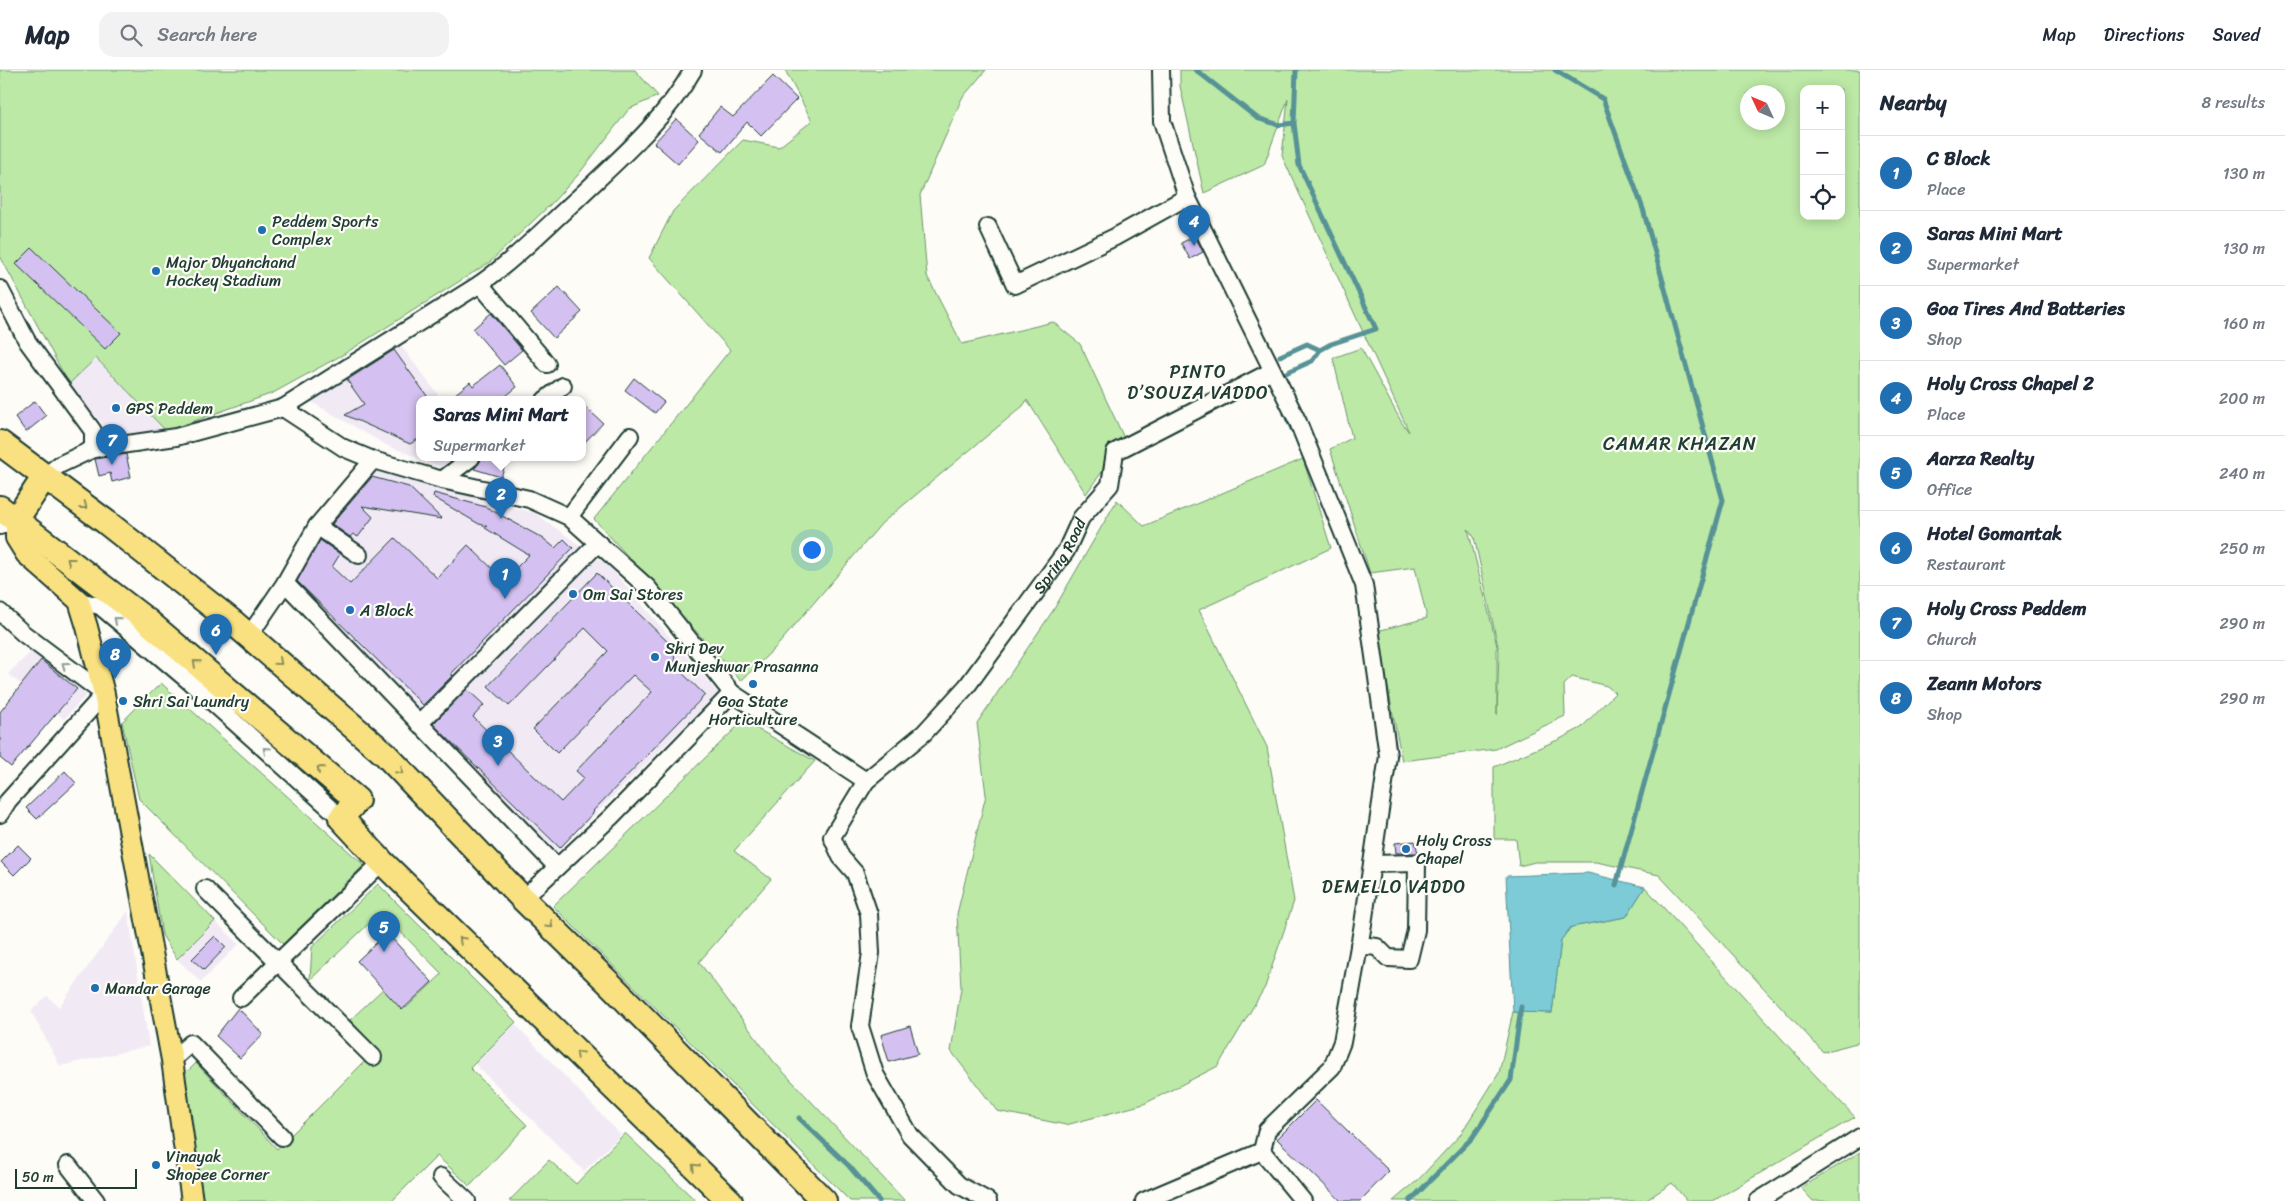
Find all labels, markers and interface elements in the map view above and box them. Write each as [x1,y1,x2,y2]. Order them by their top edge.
search box [99,12,449,57]
text: Map [25,14,69,56]
text: Search here [157,18,257,51]
text: Map [2043,19,2076,51]
text: Directions [2104,19,2185,51]
text: Saved [2213,19,2260,51]
icon: search [117,21,145,49]
text: Nearby [1880,84,1946,122]
north arrow [1740,85,1785,130]
map controls [1800,85,1845,220]
button: + [1800,85,1845,130]
text: 8 results [2202,88,2265,117]
button: − [1800,130,1845,175]
text: C Block [1927,142,1991,175]
text: 1 [1893,159,1899,188]
text: 130 m [2223,159,2265,188]
button: locate [1800,175,1845,220]
text: Place [1927,175,1966,204]
pin: 4 [1178,205,1210,246]
place label: Peddem Sports Complex [272,207,379,254]
text: Saras Mini Mart [1927,217,2062,250]
marker: Peddem Sports Complex [256,224,268,236]
text: 2 [1891,234,1901,263]
text: 130 m [2223,234,2265,263]
place label: Major Dhyanchand Hockey Stadium [166,248,297,295]
text: Supermarket [1927,250,2019,279]
marker: Major Dhyanchand Hockey Stadium [150,265,162,277]
text: Goa Tires And Batteries [1927,292,2125,325]
text: 3 [1892,309,1900,338]
text: 160 m [2222,309,2265,338]
text: Shop [1927,325,1962,354]
district label: PINTO D’SOUZA VADDO [1127,356,1269,409]
text: Holy Cross Chapel 2 [1927,367,2094,400]
text: 4 [1891,384,1901,413]
text: 200 m [2219,384,2265,413]
place label: GPS Peddem [126,394,213,423]
popup [416,396,586,461]
text: Saras Mini Mart [433,398,569,431]
text: Place [1927,400,1966,429]
marker: GPS Peddem [110,402,122,414]
pin: 7 [96,424,128,465]
district label: CAMAR KHAZAN [1603,427,1757,460]
text: Supermarket [433,431,525,460]
text: Aarza Realty [1927,442,2034,475]
text: 5 [1891,459,1901,488]
text: 240 m [2219,459,2265,488]
text: Office [1927,475,1972,504]
pin: 2 [485,478,517,519]
one-way arrow [78,500,87,508]
street label: Spring Road [1025,512,1095,600]
text: Hotel Gomantak [1927,517,2062,550]
text: 6 [1891,534,1901,563]
text: 250 m [2219,534,2265,563]
your location [799,537,825,563]
text: Restaurant [1927,550,2006,579]
one-way arrow [66,558,76,567]
pin: 1 [489,558,521,599]
place label: Om Sai Stores [583,580,683,609]
marker: Om Sai Stores [567,588,579,600]
text: Holy Cross Peddem [1927,592,2086,625]
place label: A Block [359,596,414,625]
marker: A Block [344,604,356,616]
text: 7 [1891,609,1901,638]
text: 290 m [2219,609,2265,638]
pin: 6 [200,614,232,655]
one-way arrow [114,618,123,626]
text: Church [1927,625,1977,654]
place label: Shri Dev Munjeshwar Prasanna [665,634,818,681]
pin: 8 [99,638,131,679]
marker: Shri Dev Munjeshwar Prasanna [649,651,661,663]
one-way arrow [273,656,282,665]
one-way arrow [193,660,202,669]
one-way arrow [61,662,71,671]
text: Zeann Motors [1927,667,2042,700]
marker: Goa State Horticulture [747,678,759,690]
text: 8 [1891,684,1901,713]
text: 290 m [2219,684,2265,713]
place label: Shri Sai Laundry [133,687,250,716]
place label: Goa State Horticulture [709,687,797,734]
marker: Shri Sai Laundry [117,695,129,707]
text: Shop [1927,700,1962,729]
pin: 3 [482,725,514,766]
one-way arrow [262,747,271,756]
one-way arrow [316,765,325,774]
one-way arrow [394,765,403,774]
place label: Holy Cross Chapel [1416,826,1493,873]
marker: Holy Cross Chapel [1400,843,1412,855]
district label: DEMELLO VADDO [1322,871,1466,903]
pin: 5 [368,911,400,952]
one-way arrow [544,919,553,928]
one-way arrow [459,937,468,946]
place label: Mandar Garage [105,974,211,1003]
marker: Mandar Garage [89,982,101,994]
one-way arrow [575,1051,584,1060]
place label: Vinayak Shopee Corner [166,1142,271,1189]
marker: Vinayak Shopee Corner [150,1159,162,1171]
one-way arrow [692,1164,701,1173]
text: 50 m [22,1165,54,1190]
scale bar [15,1166,138,1189]

